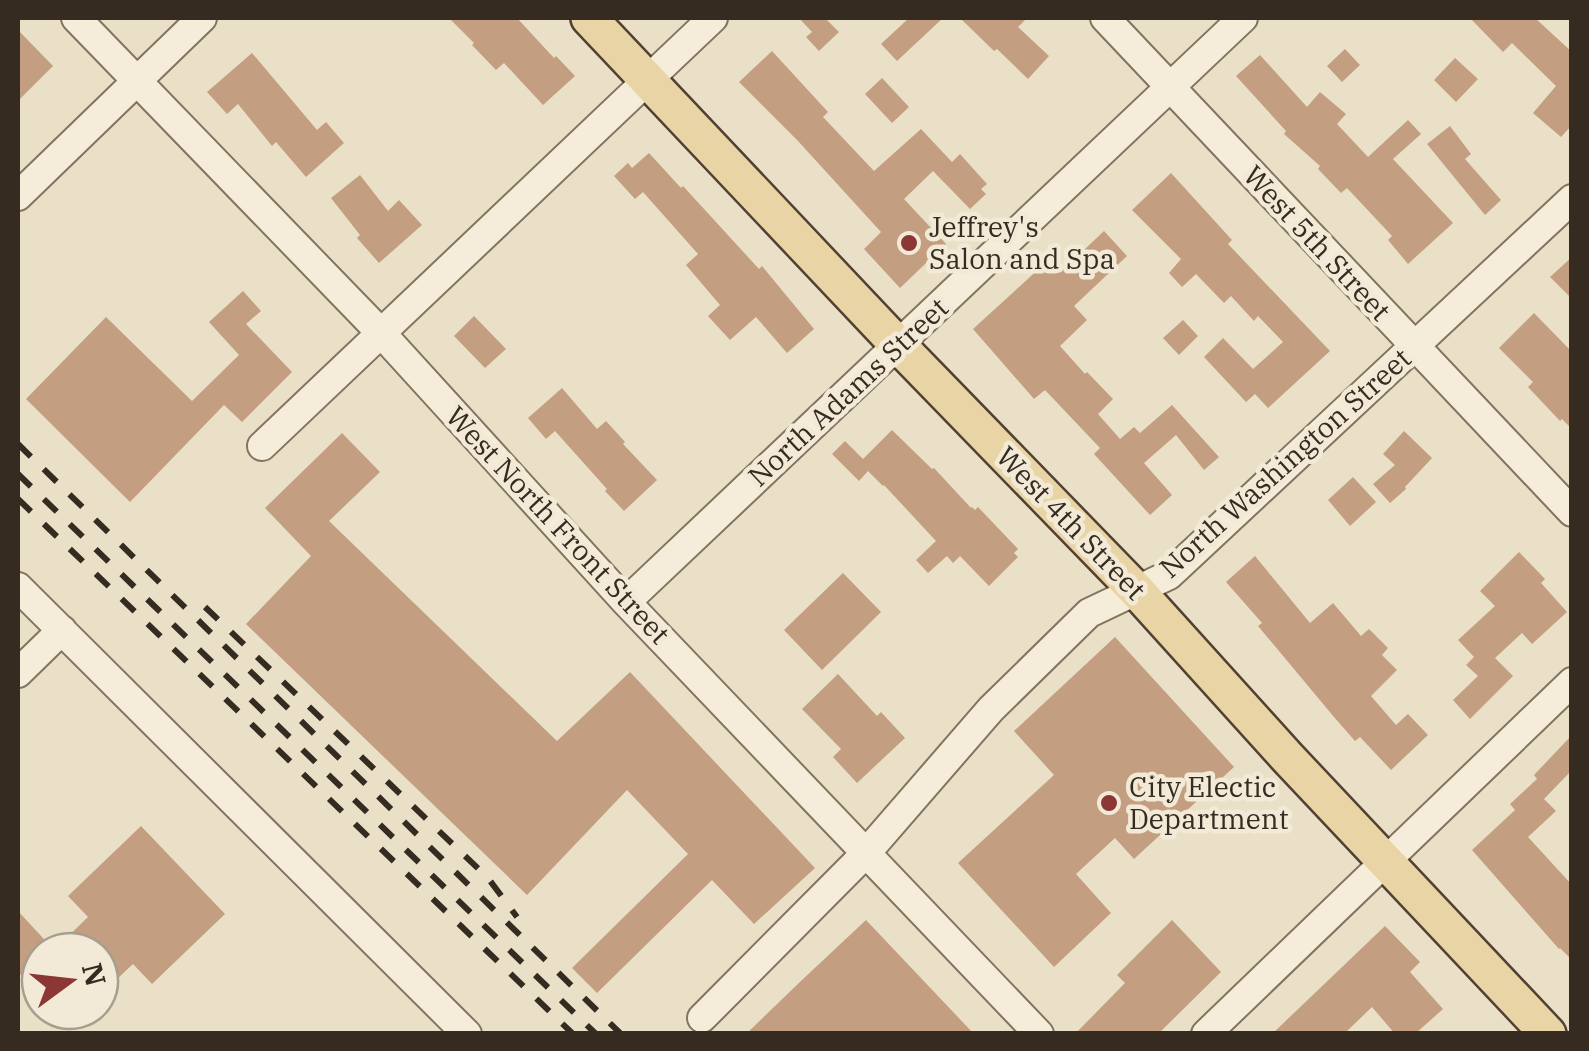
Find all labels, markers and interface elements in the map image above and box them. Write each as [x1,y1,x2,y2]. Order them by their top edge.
street label: West 5th Street [1236,157,1399,328]
place label: Jeffrey's Salon and Spa [929,208,1115,277]
marker: Jeffrey's Salon and Spa [898,232,920,254]
street label: North Adams Street [740,289,956,494]
street label: North Washington Street [1151,340,1418,586]
street label: West North Front Street [438,398,679,652]
street label: West 4th Street [989,438,1154,608]
place label: City Electic Department [1129,768,1289,837]
marker: City Electic Department [1098,792,1120,814]
north arrow [20,931,120,1031]
text: N [74,959,115,990]

